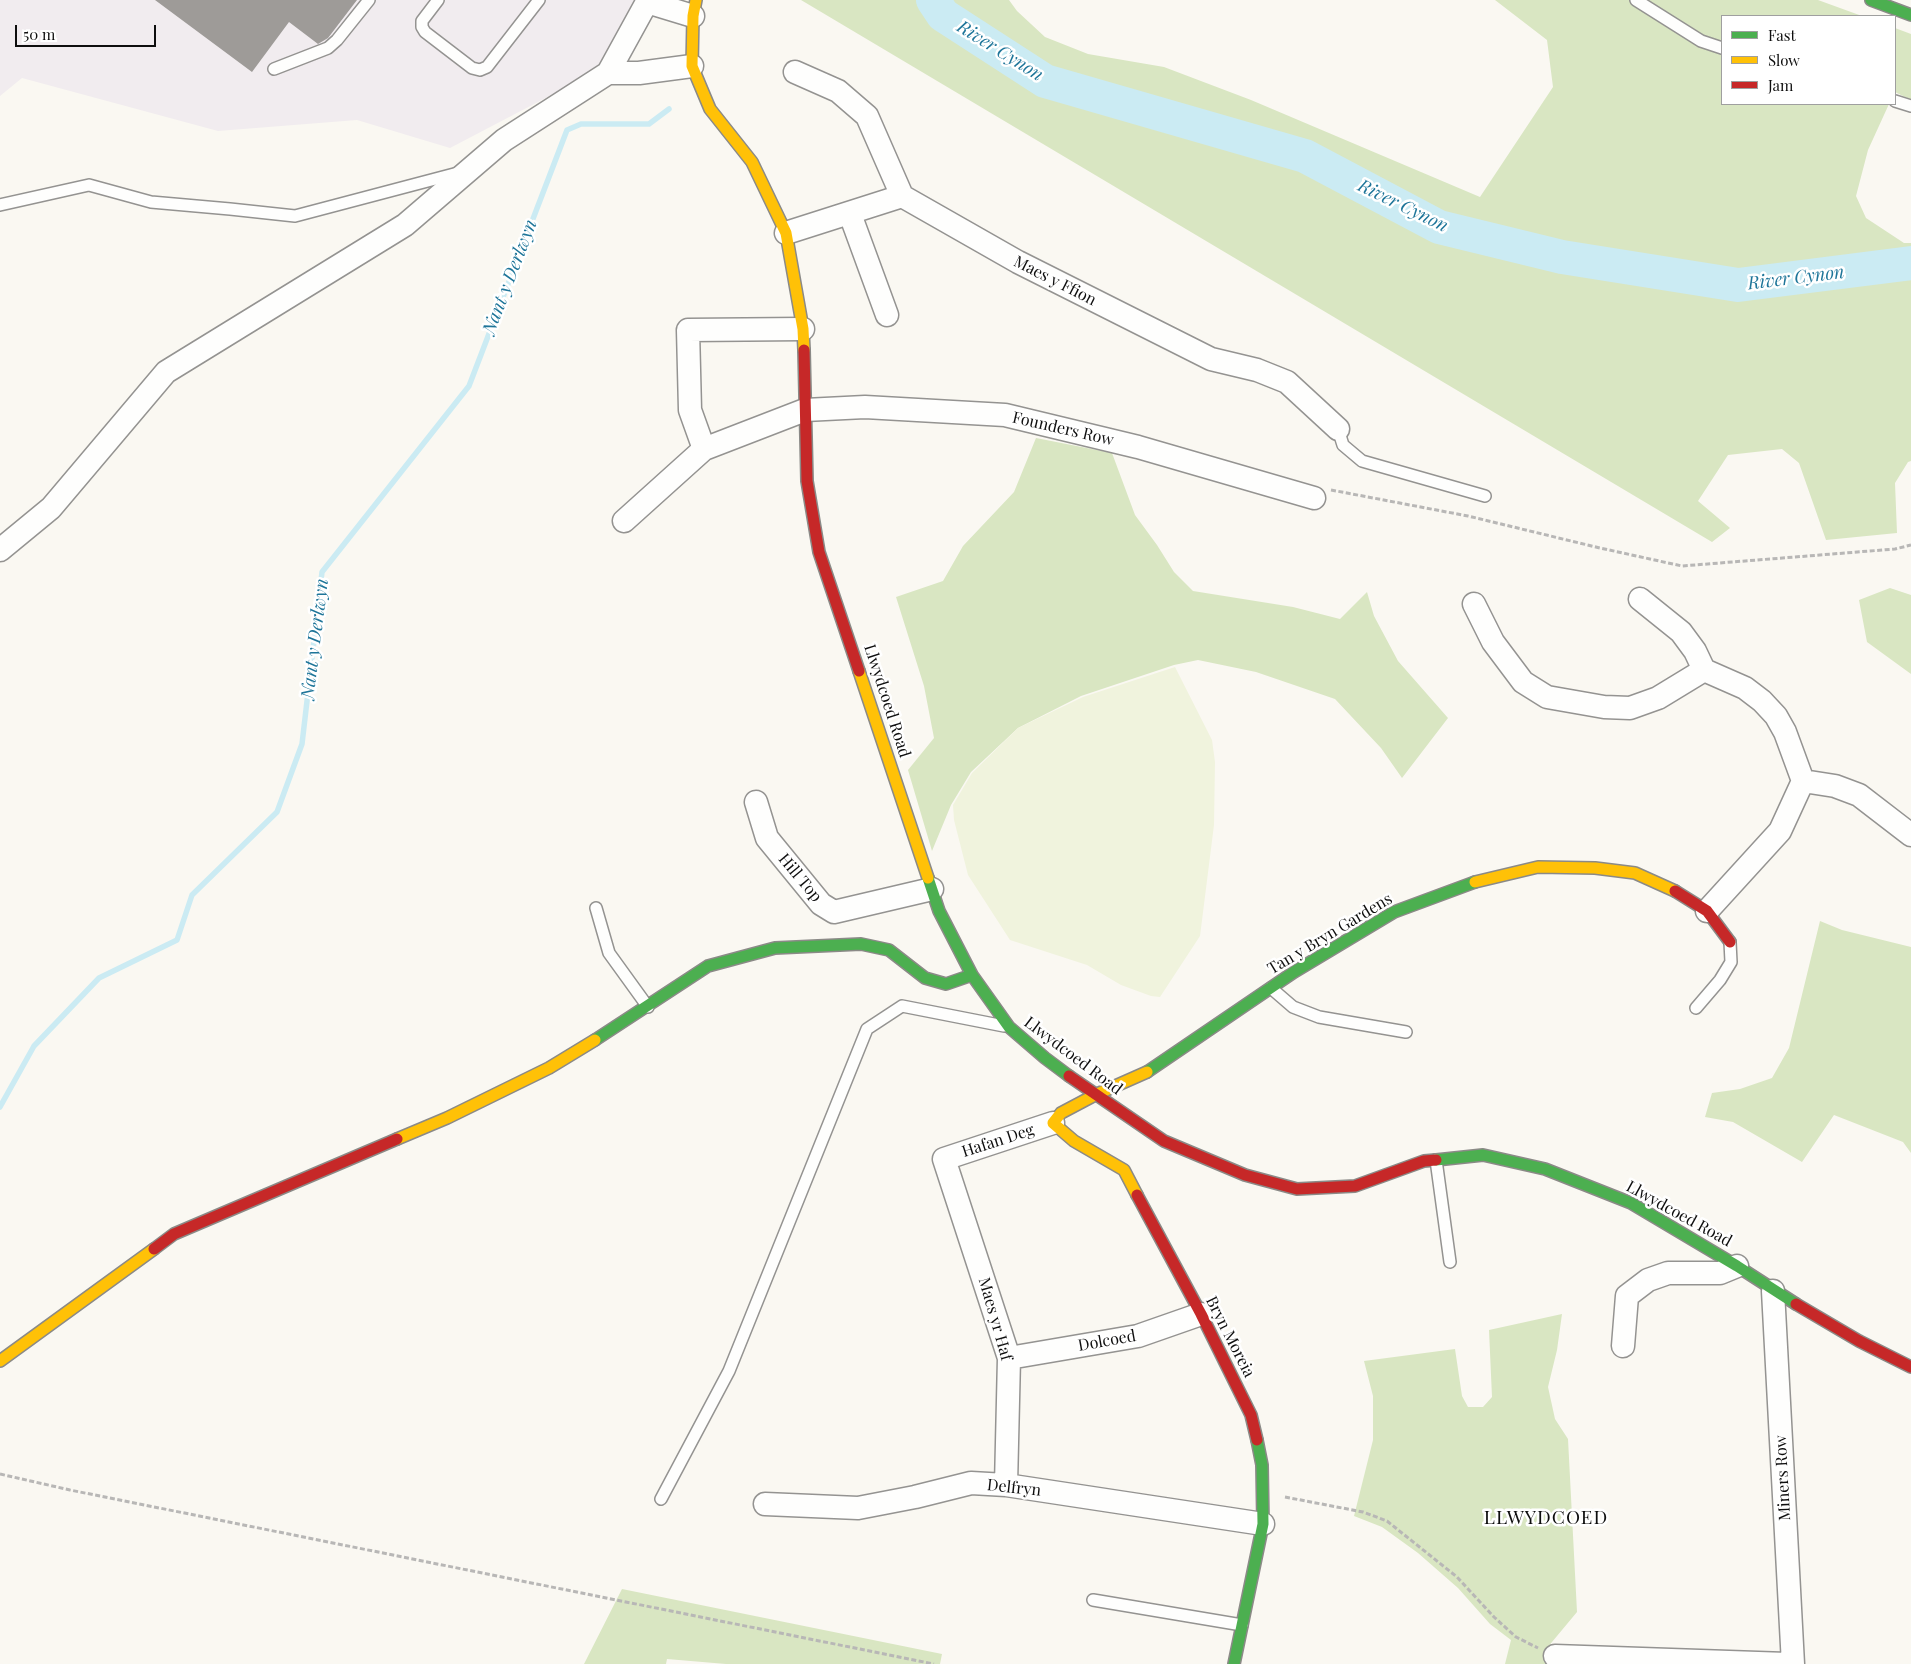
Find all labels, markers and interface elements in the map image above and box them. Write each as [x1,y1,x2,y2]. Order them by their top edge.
scale bar [18,15,159,47]
legend [1721,15,1896,105]
water label: River Cynon [953,16,1047,86]
text: 50 m [23,24,55,44]
text: Fast [1768,25,1796,45]
text: Slow [1768,50,1800,70]
text: Jam [1768,75,1793,95]
water label: River Cynon [1355,175,1451,237]
water label: Nant y Derlwyn [478,217,542,337]
street label: Maes y Ffion [1011,252,1099,310]
water label: River Cynon [1746,261,1846,295]
street label: Founders Row [1011,408,1115,450]
water label: Nant y Derlwyn [297,577,333,701]
street label: Llwydcoed Road [860,642,914,760]
street label: Hill Top [774,850,826,906]
street label: Tan y Bryn Gardens [1264,889,1396,979]
street label: Llwydcoed Road [1020,1013,1126,1099]
street label: Hafan Deg [959,1120,1037,1162]
street label: Llwydcoed Road [1623,1177,1735,1251]
street label: Maes yr Haf [974,1275,1016,1363]
street label: Bryn Moreia [1201,1293,1259,1381]
street label: Dolcoed [1077,1326,1137,1356]
street label: Miners Row [1771,1435,1795,1521]
street label: Delfryn [986,1476,1042,1500]
district label: LLWYDCOED [1483,1507,1609,1529]

